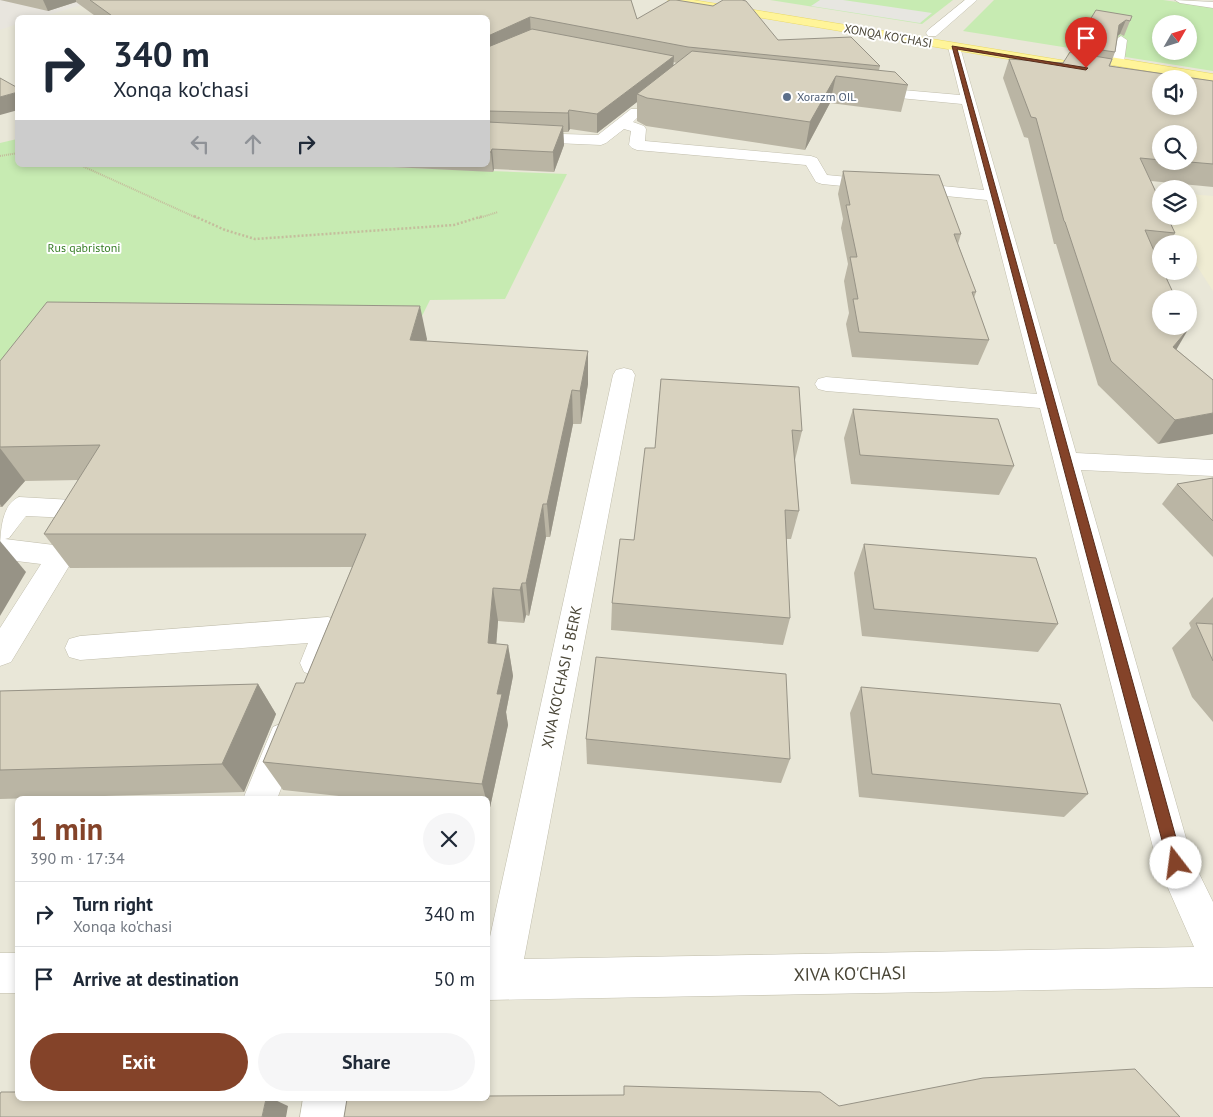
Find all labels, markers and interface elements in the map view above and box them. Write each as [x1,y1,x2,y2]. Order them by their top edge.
north arrow [1152,15,1198,60]
map controls [1152,15,1197,335]
pin [1065,17,1107,68]
street label: XONQA KO'CHASI [843,20,933,51]
icon: arrive [1072,24,1100,52]
text: 340 m [113,31,210,77]
icon: right [30,35,95,100]
button: sound [1152,70,1197,115]
text: Xonqa ko'chasi [113,75,249,103]
place label: Xorazm OIL [797,89,857,104]
marker: Xorazm OIL [781,91,793,103]
button: search [1152,125,1197,170]
icon: left [186,130,214,158]
icon: ahead [239,130,267,158]
icon: right [292,130,320,158]
button: layers [1152,180,1197,225]
button: + [1152,235,1197,280]
park label: Rus qabristoni [47,240,121,255]
button: − [1152,290,1197,335]
street label: XIVA KO'CHASI 5 BERK [537,604,586,750]
text: 1 min [30,809,103,848]
button: close [423,813,475,865]
position arrow [1149,836,1201,888]
text: 390 m · 17:34 [30,848,125,868]
text: Turn right [73,892,153,916]
icon: right [30,900,58,928]
text: 340 m [423,902,475,926]
text: Xonqa ko'chasi [73,916,172,936]
street label: XIVA KO'CHASI [793,961,907,986]
icon: arrive [30,965,58,993]
text: Arrive at destination [73,967,239,991]
text: 50 m [434,967,475,991]
button: Exit [30,1033,248,1091]
button: Share [258,1033,475,1091]

